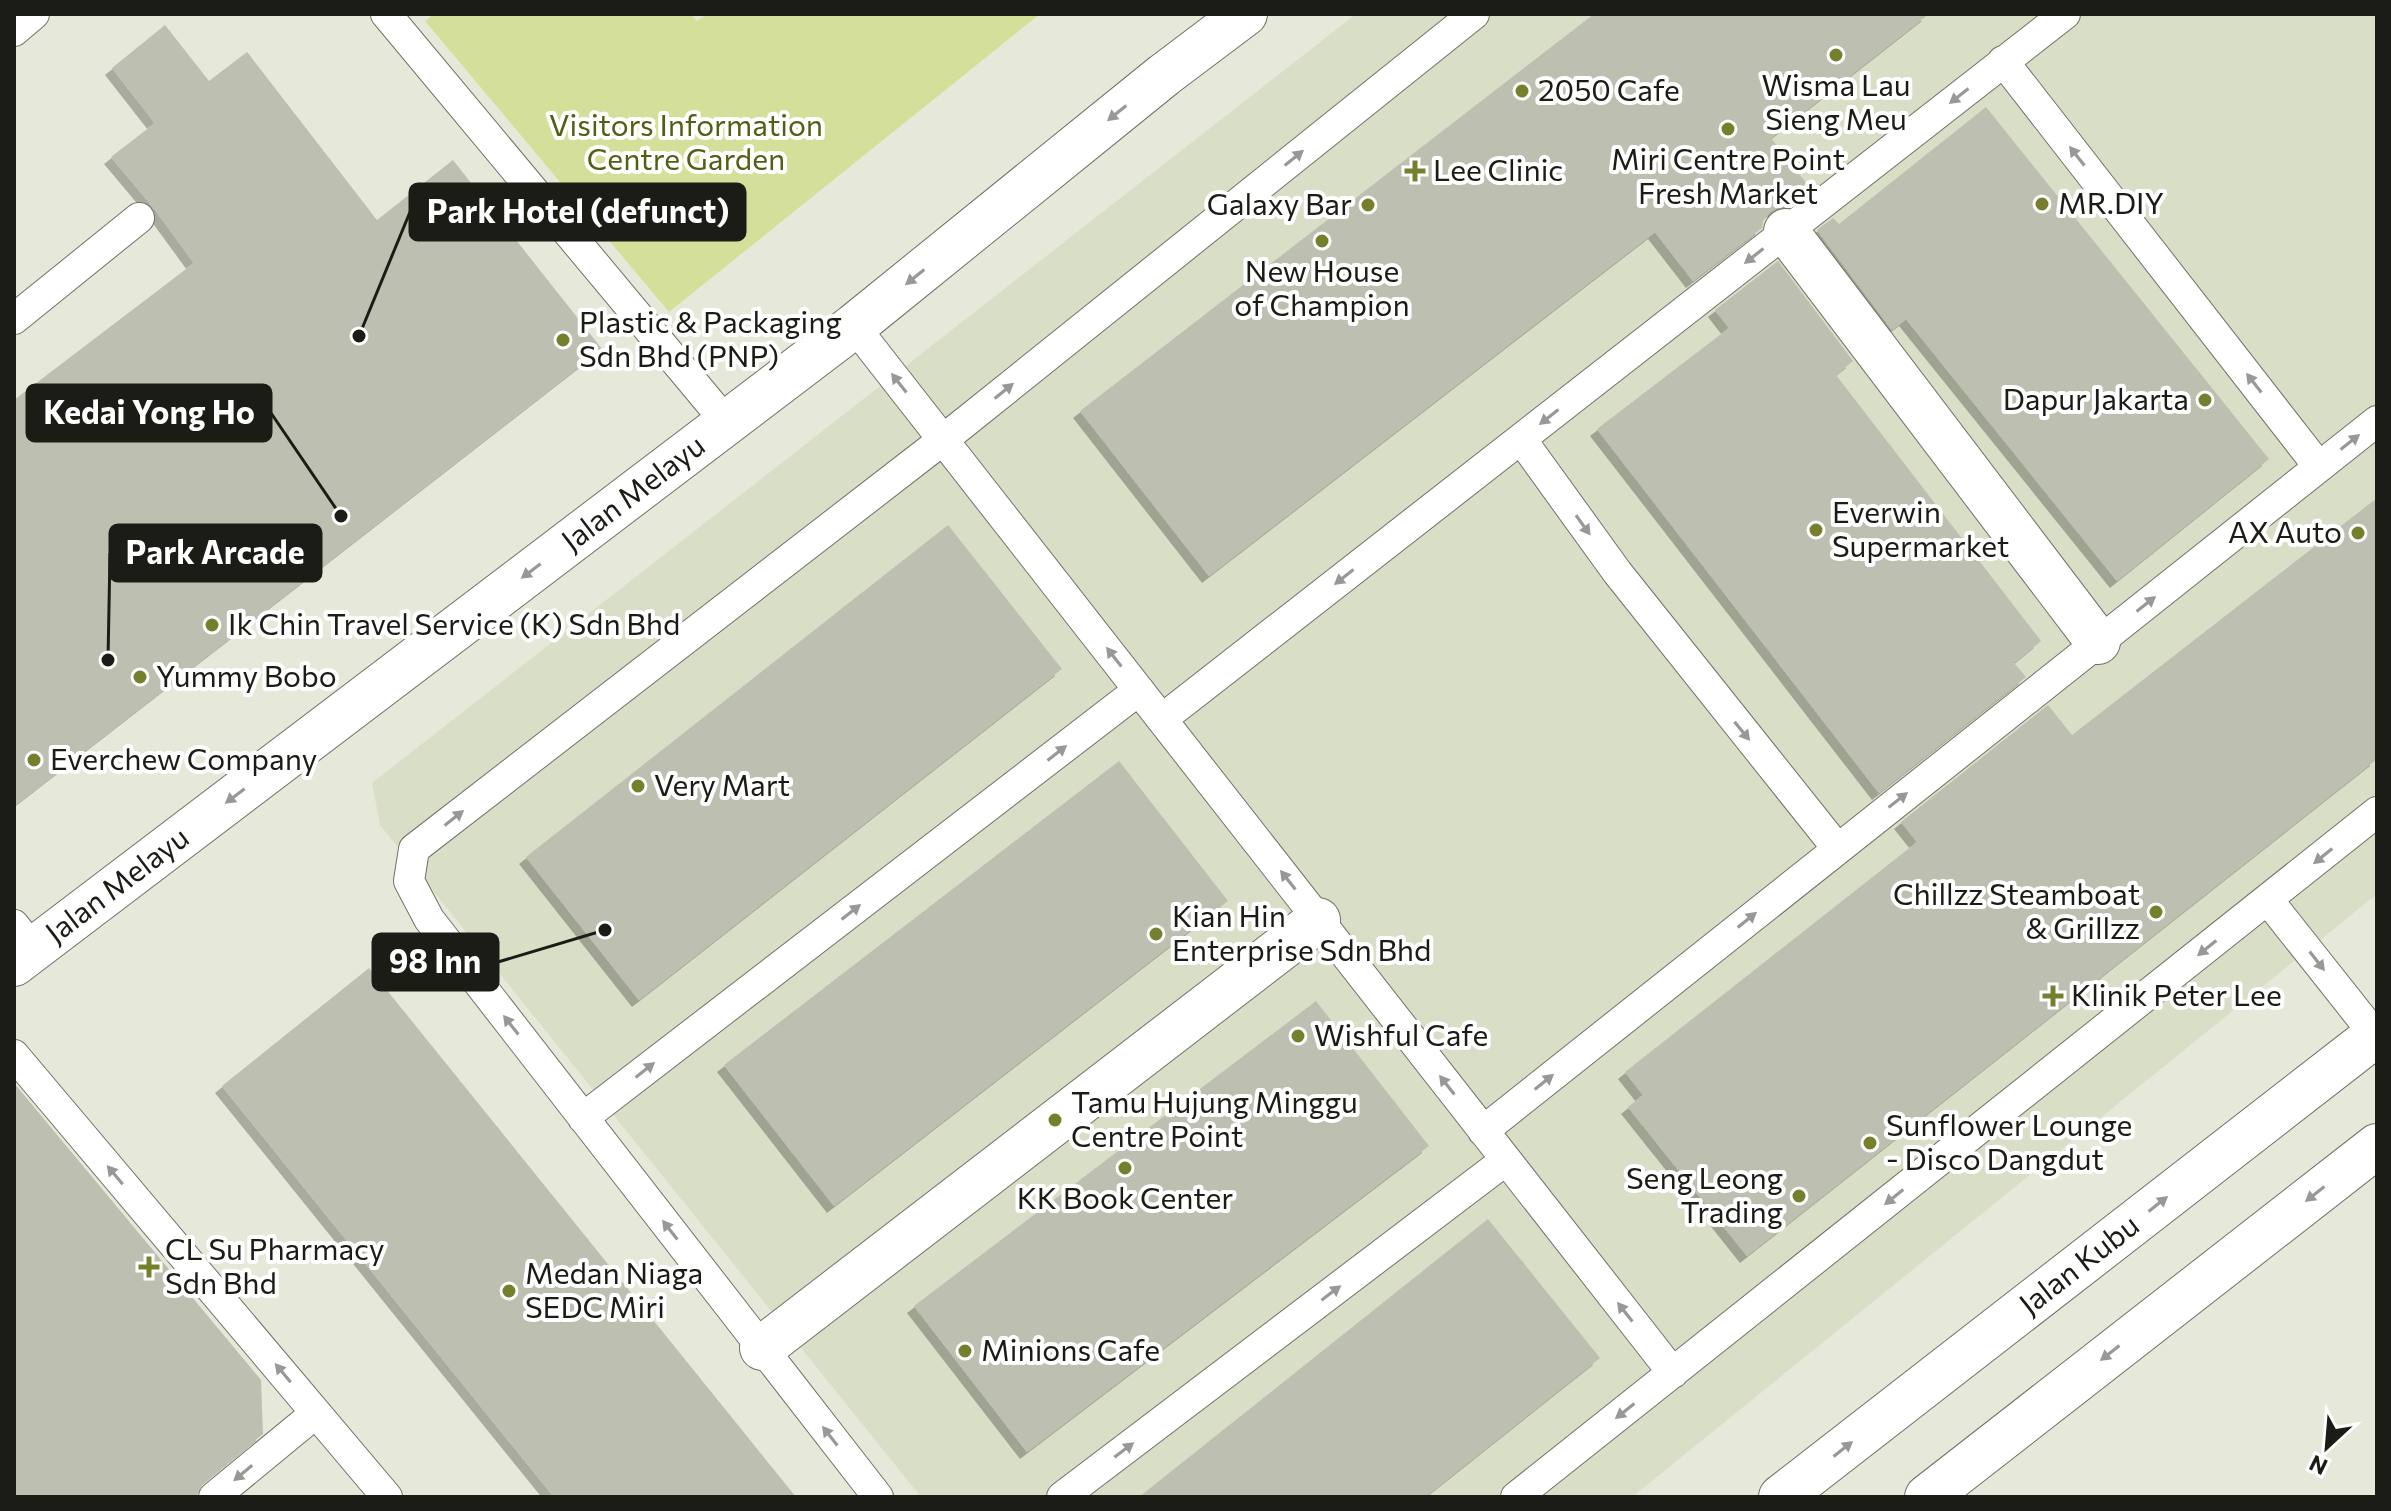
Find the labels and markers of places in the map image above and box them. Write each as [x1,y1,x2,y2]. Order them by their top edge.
marker: Wisma Lau Sieng Meu [1827,46,1845,64]
place label: Wisma Lau Sieng Meu [1761,65,1911,136]
place label: 2050 Cafe [1538,70,1680,107]
marker: 2050 Cafe [1513,82,1531,100]
marker: Miri Centre Point Fresh Market [1719,120,1737,138]
place label: Miri Centre Point Fresh Market [1611,139,1845,210]
place label: Lee Clinic [1433,150,1563,187]
marker: Lee Clinic [1404,160,1426,182]
place label: MR.DIY [2058,183,2164,220]
callout: Park Hotel (defunct) [410,184,745,240]
place label: Galaxy Bar [1207,184,1352,221]
marker: MR.DIY [2033,195,2051,213]
marker: Galaxy Bar [1359,196,1377,214]
marker: New House of Champion [1313,232,1331,250]
place label: New House of Champion [1234,251,1410,322]
place label: Plastic & Packaging Sdn Bhd (PNP) [579,302,842,373]
marker: Plastic & Packaging Sdn Bhd (PNP) [554,331,572,349]
place label: Dapur Jakarta [2003,379,2189,416]
callout: Kedai Yong Ho [27,385,271,441]
marker: Dapur Jakarta [2196,391,2214,409]
place label: Everwin Supermarket [1832,492,2009,563]
place label: AX Auto [2228,512,2342,549]
marker: Everwin Supermarket [1807,521,1825,539]
marker: AX Auto [2349,524,2367,542]
callout: Park Arcade [110,525,321,581]
place label: Ik Chin Travel Service (K) Sdn Bhd [228,604,680,641]
marker: Ik Chin Travel Service (K) Sdn Bhd [203,616,221,634]
place label: Yummy Bobo [156,656,337,693]
marker: Yummy Bobo [131,668,149,686]
place label: Everchew Company [50,739,317,776]
marker: Everchew Company [25,751,43,769]
place label: Very Mart [654,765,790,802]
marker: Very Mart [629,777,647,795]
place label: Chillzz Steamboat & Grillzz [1893,874,2140,945]
place label: Kian Hin Enterprise Sdn Bhd [1172,896,1431,967]
marker: Chillzz Steamboat & Grillzz [2147,903,2165,921]
marker: Kian Hin Enterprise Sdn Bhd [1147,925,1165,943]
callout: 98 Inn [373,934,498,990]
place label: Klinik Peter Lee [2071,975,2282,1012]
marker: Klinik Peter Lee [2042,985,2064,1007]
place label: Wishful Cafe [1314,1015,1488,1052]
marker: Wishful Cafe [1289,1027,1307,1045]
place label: Tamu Hujung Minggu Centre Point [1071,1082,1358,1153]
place label: Sunflower Lounge - Disco Dangdut [1886,1105,2132,1176]
marker: Tamu Hujung Minggu Centre Point [1046,1111,1064,1129]
marker: Sunflower Lounge - Disco Dangdut [1861,1134,1879,1152]
place label: Seng Leong Trading [1626,1158,1783,1229]
marker: KK Book Center [1116,1159,1134,1177]
place label: KK Book Center [1017,1178,1233,1215]
marker: Seng Leong Trading [1790,1187,1808,1205]
place label: CL Su Pharmacy Sdn Bhd [165,1229,384,1300]
place label: Medan Niaga SEDC Miri [525,1253,703,1324]
marker: CL Su Pharmacy Sdn Bhd [140,1258,158,1276]
marker: Medan Niaga SEDC Miri [500,1282,518,1300]
place label: Minions Cafe [981,1330,1160,1367]
marker: Minions Cafe [956,1342,974,1360]

